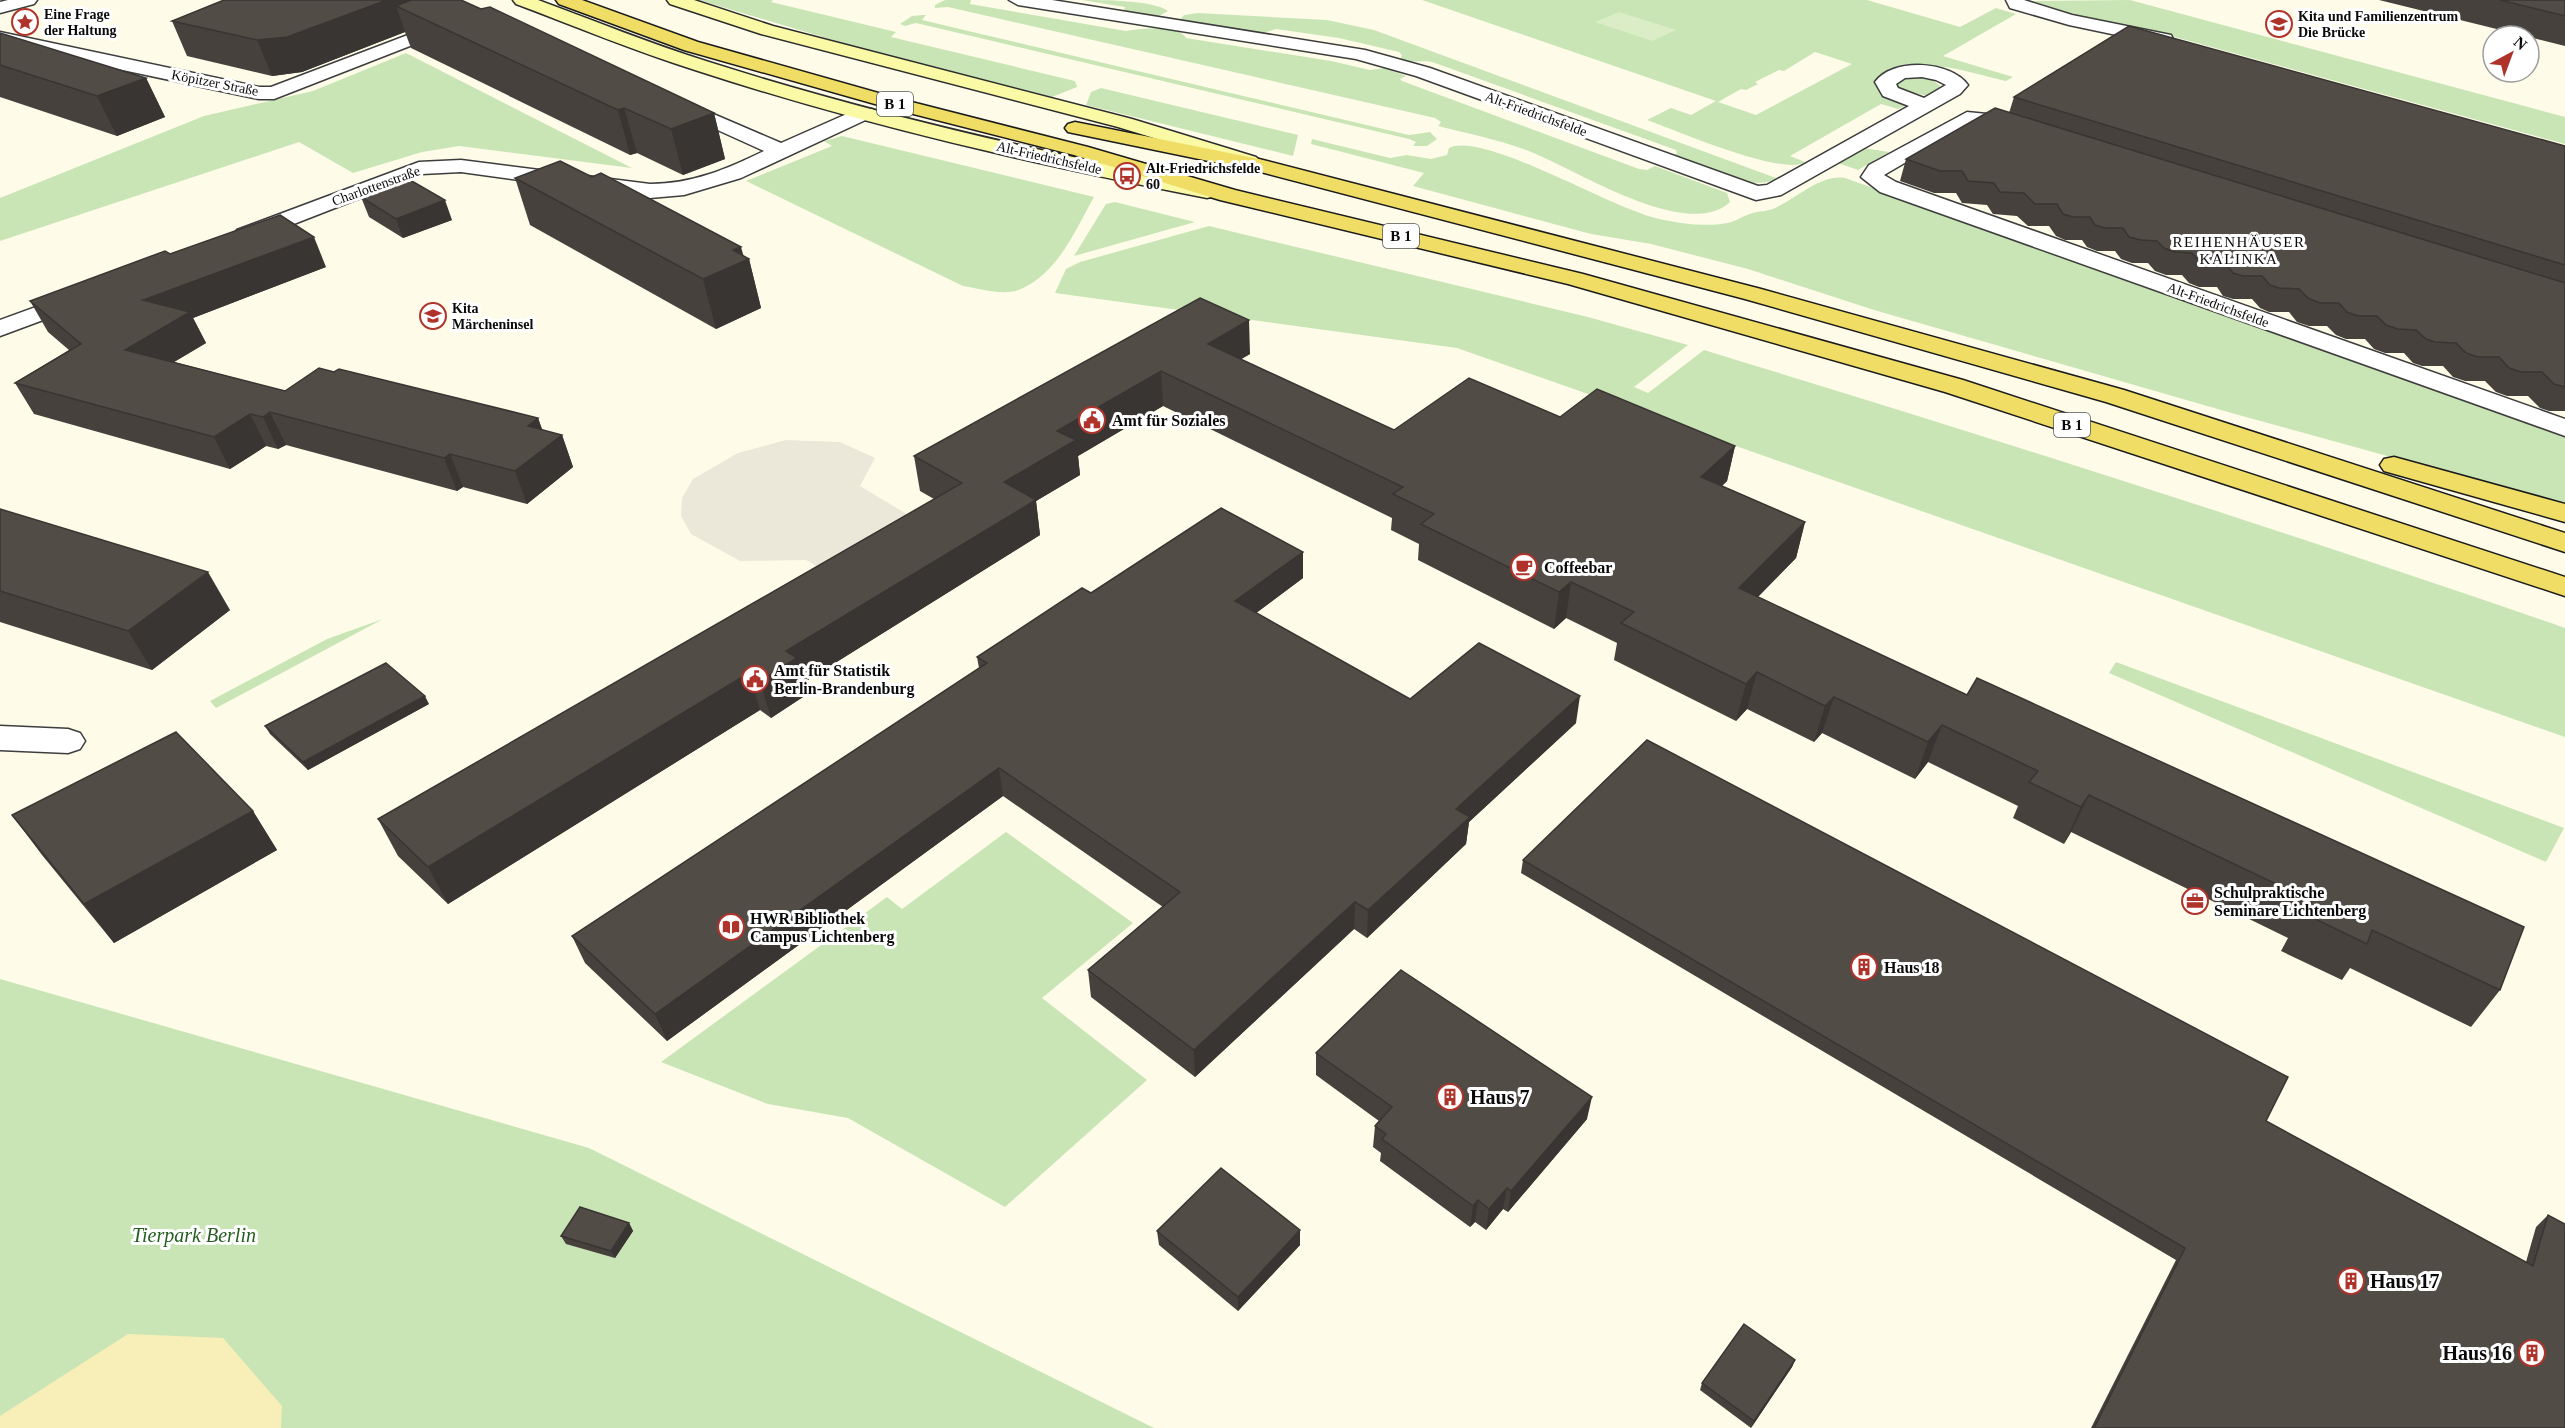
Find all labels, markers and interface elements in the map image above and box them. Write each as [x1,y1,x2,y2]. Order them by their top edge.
place icon: Eine Frage der Haltung [10,7,40,37]
place label: Eine Frage der Haltung [44,7,116,38]
school or university icon: Kita und Familienzentrum Die Brücke [2264,9,2294,39]
place label: Kita und Familienzentrum Die Brücke [2298,9,2459,40]
north arrow [2481,24,2541,84]
text: N [2511,33,2531,54]
street label: Köpitzer Straße [170,67,260,99]
street label: Alt-Friedrichsfelde [1483,89,1589,139]
road number: B 1 [877,92,913,116]
street label: Alt-Friedrichsfelde [995,139,1103,177]
bus stop icon: Alt-Friedrichsfelde 60 [1112,161,1142,191]
place label: Alt-Friedrichsfelde 60 [1146,161,1260,192]
street label: Charlottenstraße [330,163,422,209]
road number: B 1 [1383,224,1419,248]
district label: REIHENHÄUSER KALINKA [2173,234,2306,267]
street label: Alt-Friedrichsfelde [2165,280,2271,330]
school or university icon: Kita Märcheninsel [418,301,448,331]
place label: Kita Märcheninsel [452,301,534,332]
public building icon: Amt für Soziales [1077,405,1107,435]
place label: Amt für Soziales [1112,412,1225,429]
road number: B 1 [2054,413,2090,437]
cafe icon: Coffeebar [1509,552,1539,582]
place label: Coffeebar [1544,559,1612,576]
place label: Amt für Statistik Berlin-Brandenburg [774,662,914,698]
public building icon: Amt für Statistik Berlin-Brandenburg [740,664,770,694]
place label: Schulpraktische Seminare Lichtenberg [2214,884,2366,920]
office icon: Schulpraktische Seminare Lichtenberg [2180,886,2210,916]
place label: HWR Bibliothek Campus Lichtenberg [750,910,894,946]
library icon: HWR Bibliothek Campus Lichtenberg [716,912,746,942]
building icon: Haus 18 [1849,952,1879,982]
place label: Haus 18 [1884,959,1940,976]
building icon: Haus 7 [1435,1082,1465,1112]
place label: Haus 7 [1470,1086,1529,1108]
park label: Tierpark Berlin [132,1224,256,1247]
building icon: Haus 17 [2336,1266,2366,1296]
place label: Haus 17 [2370,1270,2439,1292]
building icon: Haus 16 [2517,1338,2547,1368]
place label: Haus 16 [2443,1342,2512,1364]

